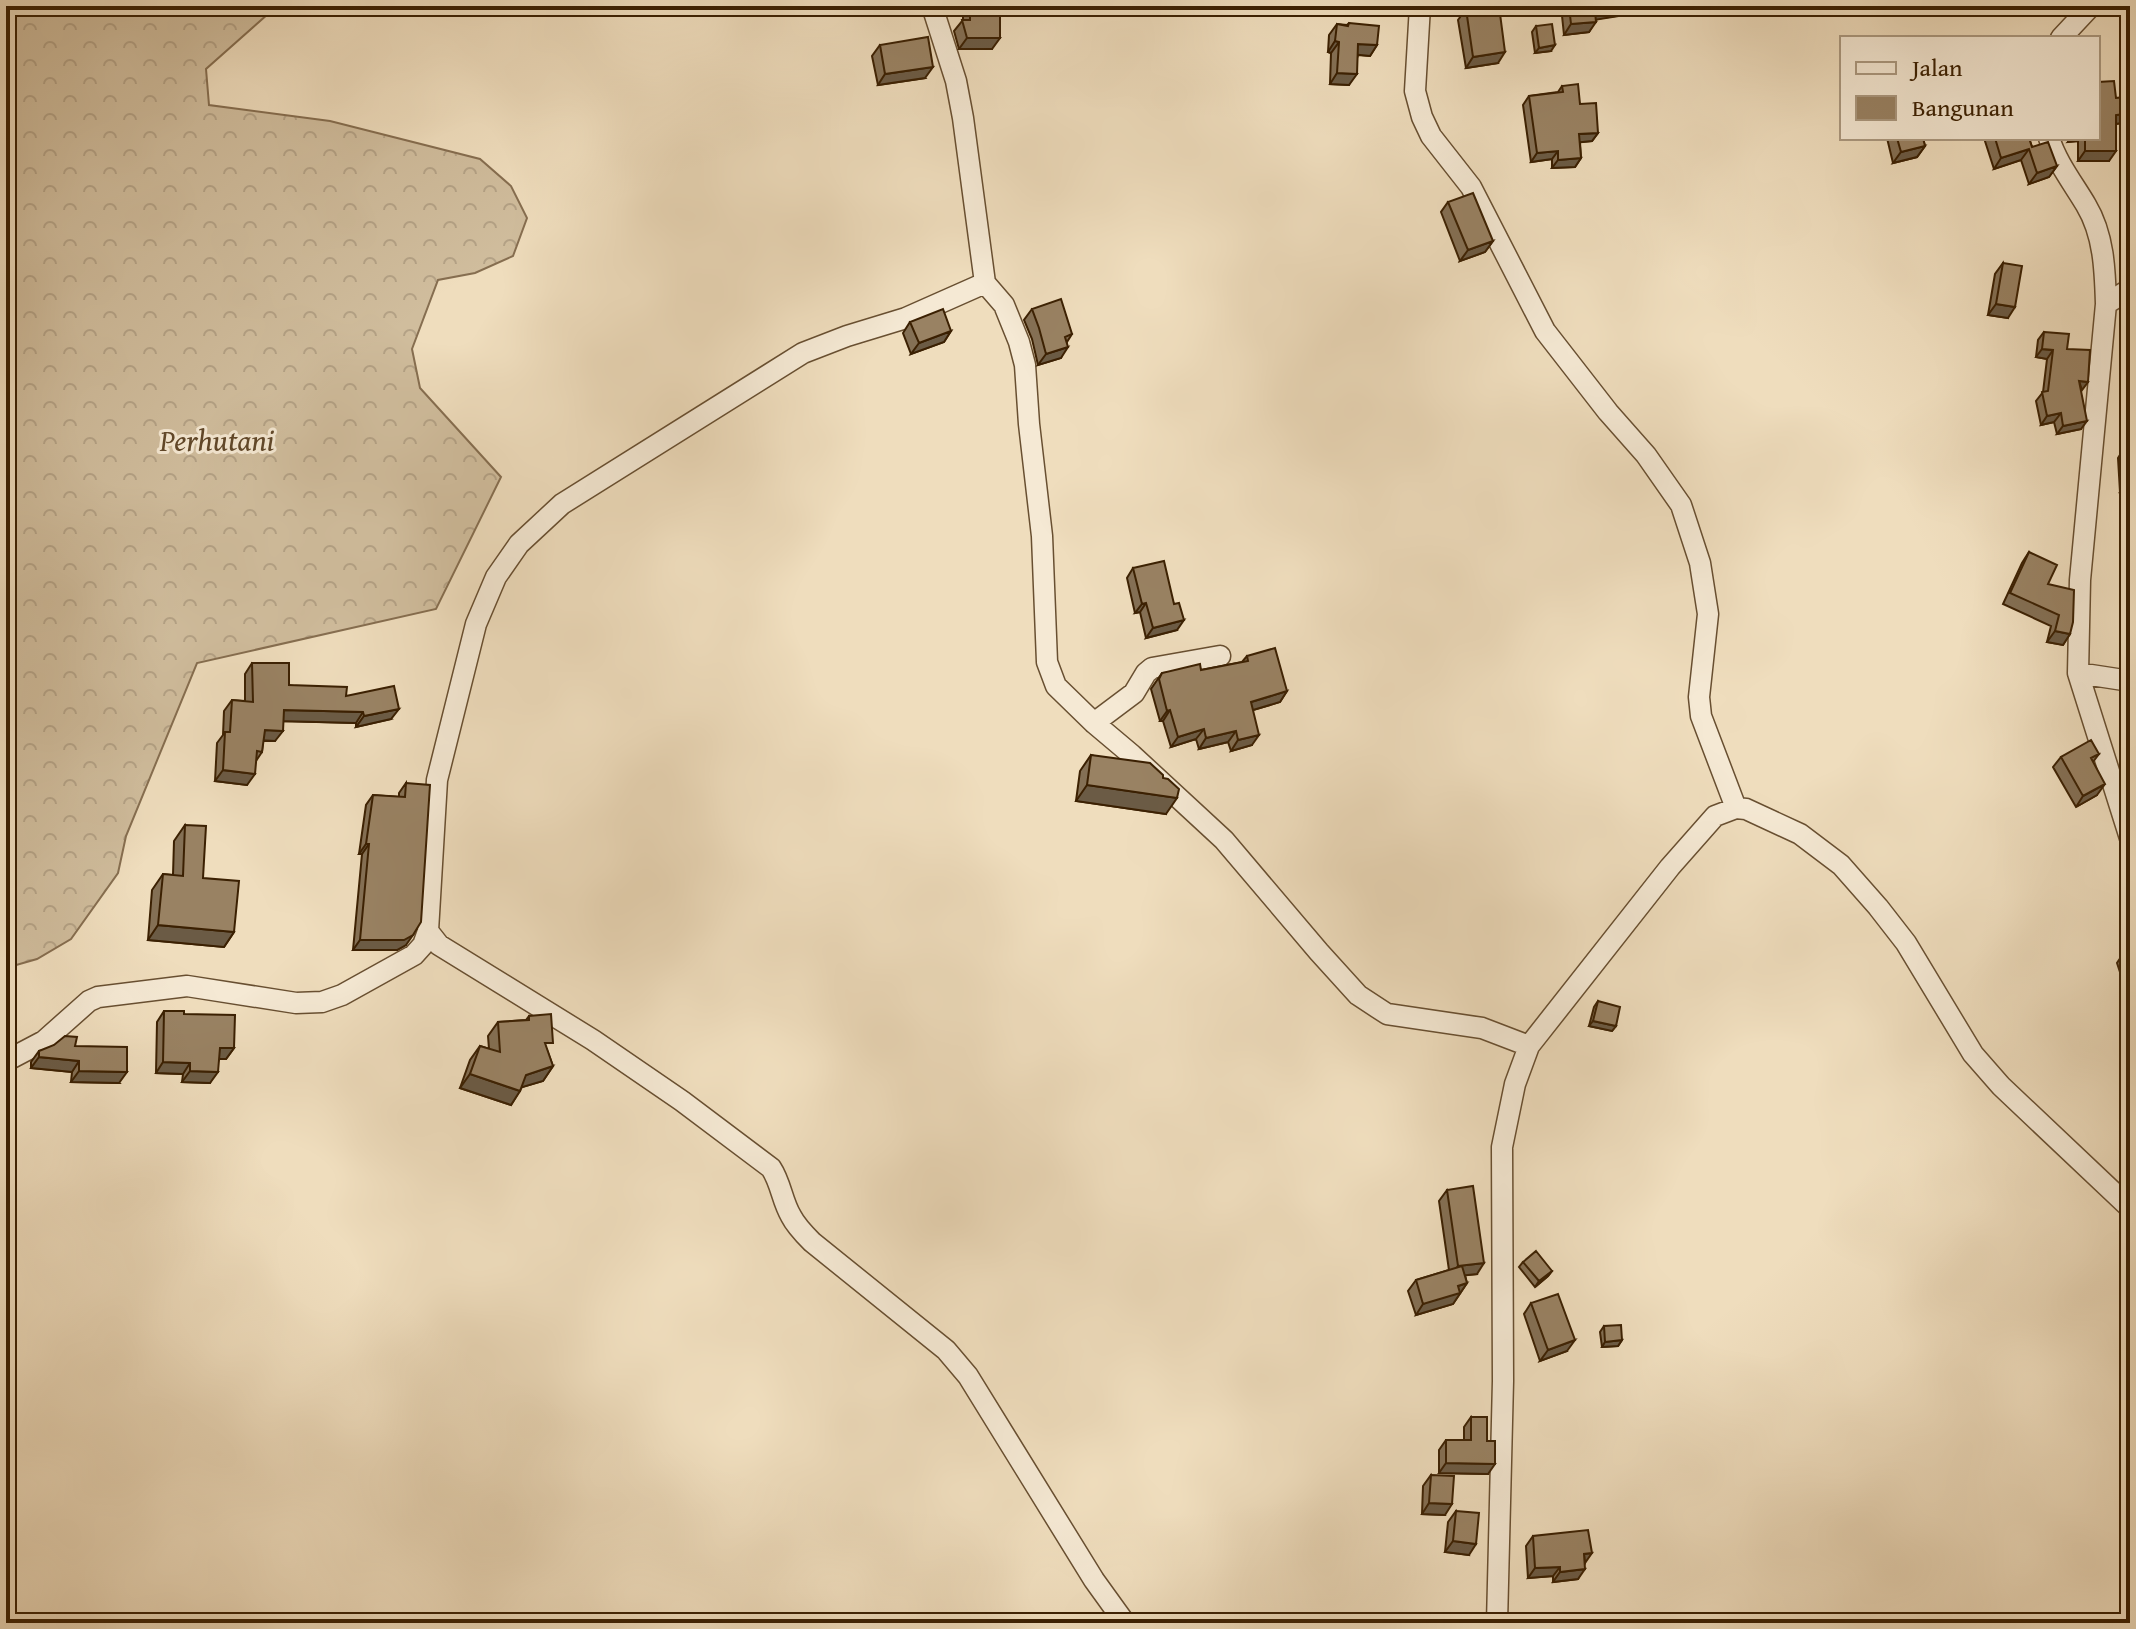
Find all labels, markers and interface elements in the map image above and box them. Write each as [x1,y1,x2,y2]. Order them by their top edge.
legend [1840,36,2100,140]
text: Jalan [1909,50,1963,85]
text: Bangunan [1912,90,2014,125]
park label: Perhutani [159,418,275,462]

